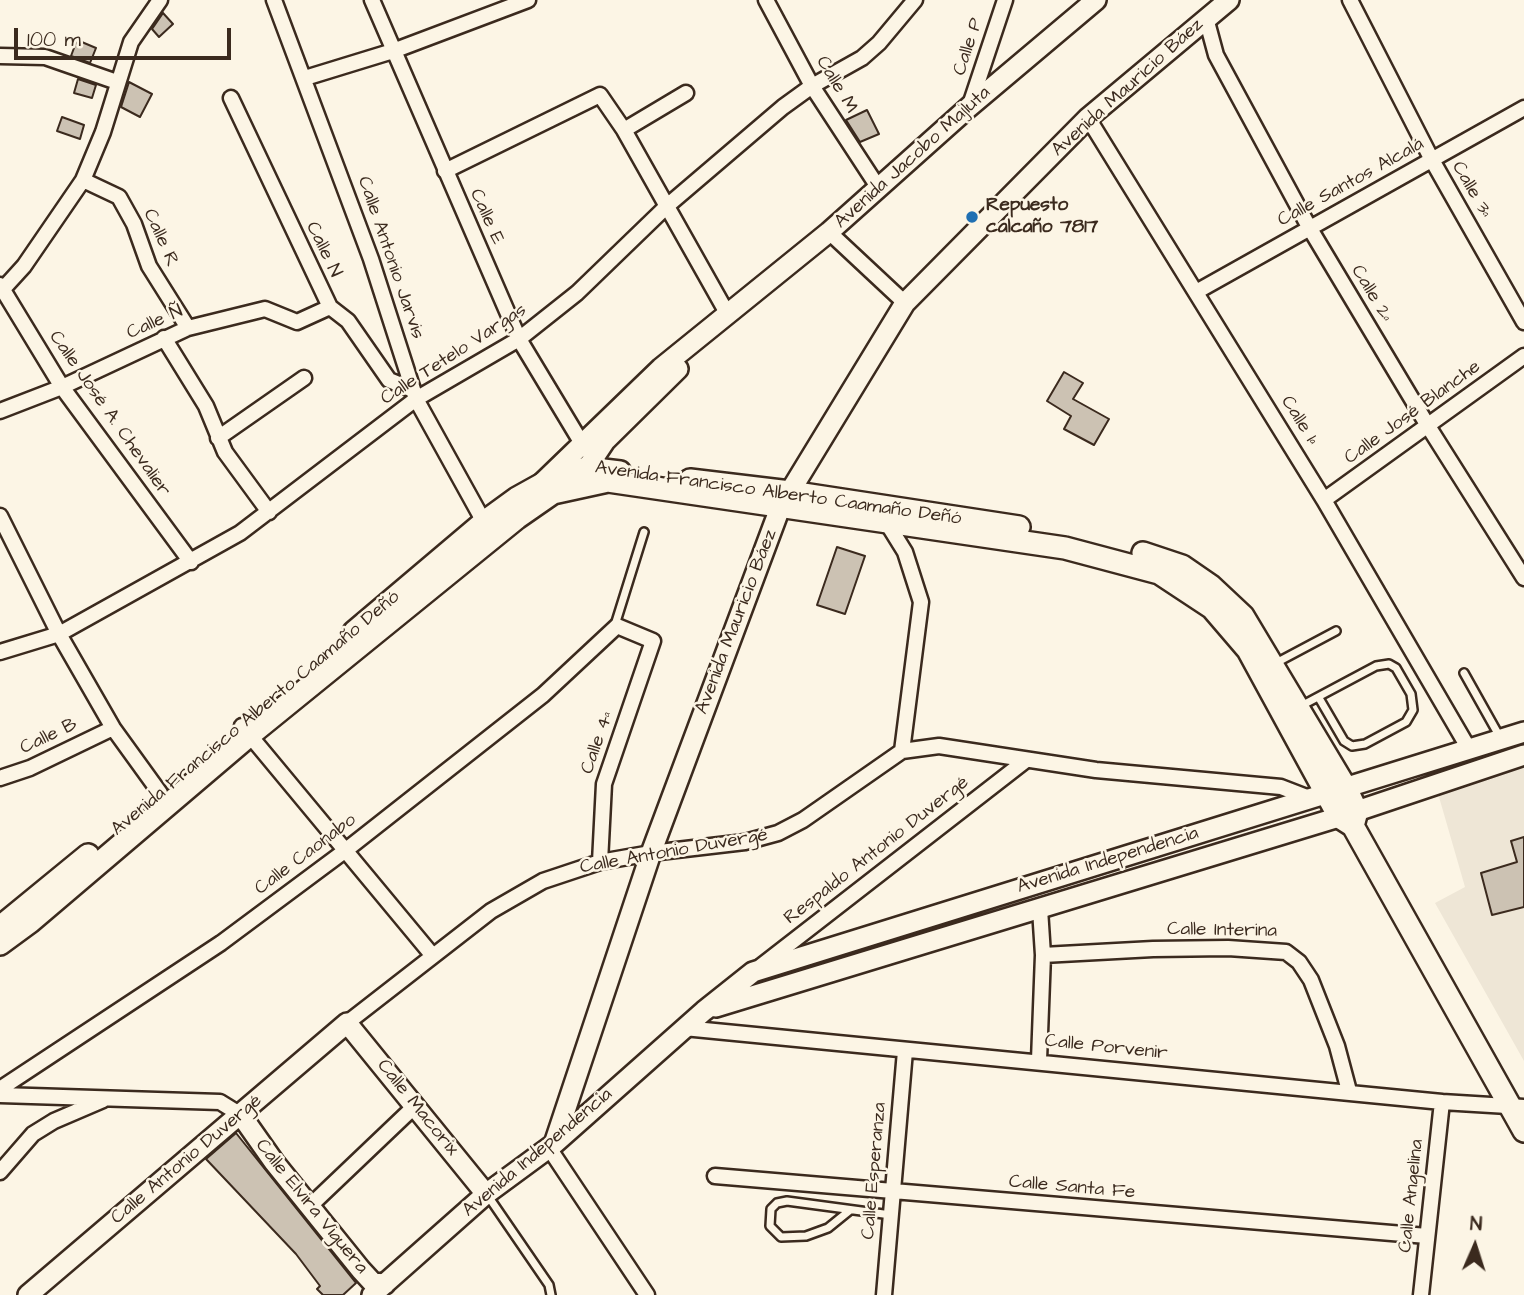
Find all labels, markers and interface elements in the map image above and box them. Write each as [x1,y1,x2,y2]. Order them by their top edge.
scale bar [18,14,234,58]
street label: Avenida Mauricio Báez [1047,14,1209,162]
street label: Calle P [949,15,989,79]
text: 100 m [27,25,81,54]
street label: Calle M [810,52,862,118]
street label: Avenida Jacobo Majluta [830,82,996,234]
street label: Calle Santos Alcalá [1274,133,1428,233]
street label: Calle 3ª [1446,158,1496,222]
street label: Calle Antonio Jarvis [352,174,428,342]
street label: Calle E [464,186,508,248]
place label: Repuesto calcaño 7817 [986,195,1098,239]
street label: Calle R [137,206,183,270]
marker: Repuesto calcaño 7817 [964,209,980,225]
street label: Calle N [300,219,346,281]
street label: Calle 2ª [1345,261,1397,327]
street label: Calle Tetelo Vargas [377,299,531,411]
street label: Calle Ñ [123,301,187,345]
street label: Calle José A. Chevalier [43,327,175,501]
street label: Calle José Blanche [1341,356,1485,470]
street label: Calle 1ª [1275,392,1323,450]
street label: Avenida Francisco Alberto Caamaño Deñó [593,457,963,531]
street label: Avenida Mauricio Báez [691,526,783,718]
street label: Avenida Francisco Alberto Caamaño Deñó [107,586,405,842]
street label: Calle 4ª [577,709,619,777]
street label: Calle B [17,714,81,760]
street label: Respaldo Antonio Duvergé [780,772,974,930]
street label: Calle Caonabo [251,809,361,901]
street label: Avenida Independencia [1015,823,1201,899]
street label: Calle Antonio Duvergé [578,824,770,880]
street label: Calle Interina [1167,919,1277,943]
street label: Calle Porvenir [1044,1030,1168,1066]
street label: Calle Macorix [371,1055,463,1161]
street label: Avenida Independencia [458,1084,618,1222]
street label: Calle Antonio Duvergé [107,1090,267,1230]
street label: Calle Esperanza [858,1102,892,1240]
street label: Calle Elvira Viguera [250,1135,372,1279]
street label: Calle Angelina [1395,1138,1429,1254]
street label: Calle Santa Fe [1008,1171,1136,1205]
north arrow [1440,1211,1510,1281]
text: N [1469,1211,1483,1238]

